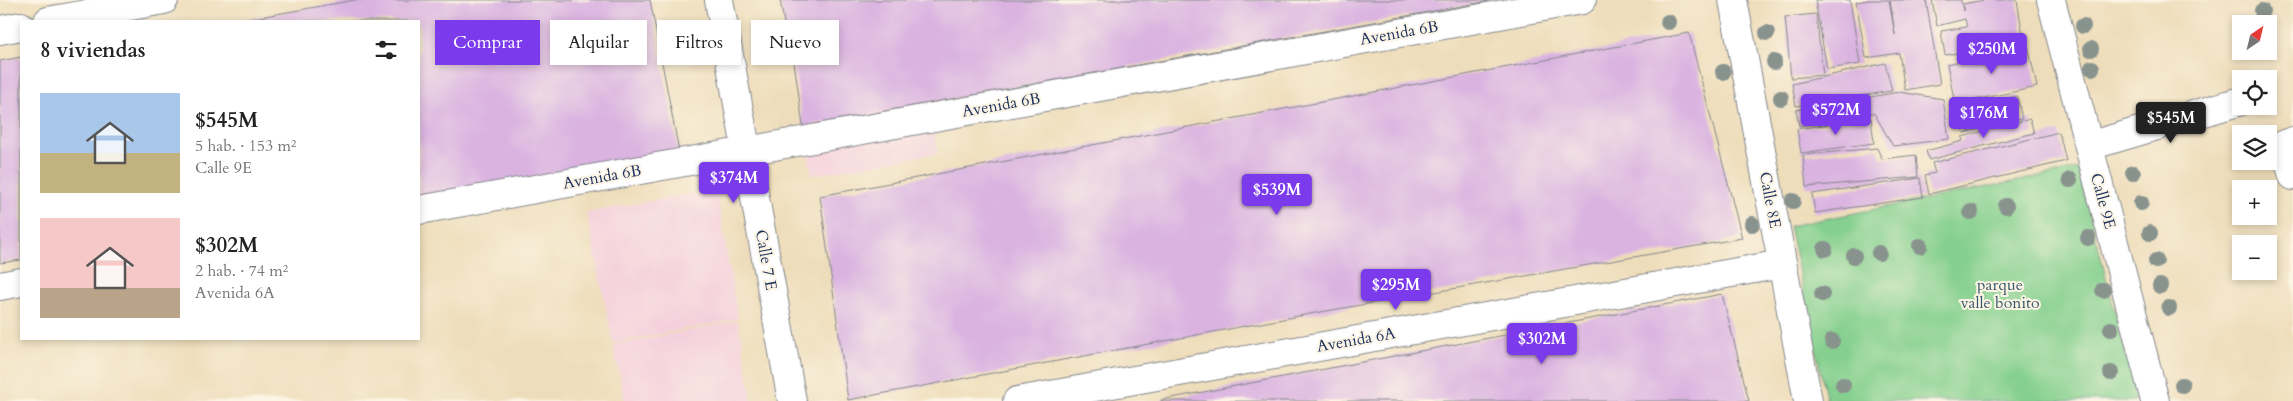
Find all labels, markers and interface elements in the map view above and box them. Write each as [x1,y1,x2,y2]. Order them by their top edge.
street label: Avenida 6B [1358,15,1440,51]
north arrow [2232,15,2278,60]
map controls [2232,15,2277,280]
chip: Comprar [435,20,540,65]
chip: Alquilar [550,20,647,65]
chip: Filtros [657,20,741,65]
chip: Nuevo [751,20,839,65]
pin: $250M [1957,32,2027,75]
text: 8 viviendas [40,36,146,65]
icon: filters [372,36,400,64]
text: $250M [1968,38,2016,60]
button: locate [2232,70,2277,115]
street label: Avenida 6B [960,87,1042,123]
pin: $572M [1801,94,1871,136]
pin: $176M [1949,96,2019,139]
text: $572M [1812,99,1860,121]
text: $176M [1960,102,2008,124]
pin: $545M [2136,102,2206,144]
text: $545M [195,106,258,135]
text: $545M [2147,107,2195,129]
icon: home [80,113,140,173]
button: layers [2232,125,2277,170]
text: 5 hab. · 153 m² [195,135,296,157]
text: Calle 9E [195,157,252,179]
street label: Avenida 6B [561,159,643,195]
pin: $374M [699,162,769,204]
text: $374M [710,167,758,189]
street label: Calle 8E [1754,170,1786,230]
street label: Calle 9E [2085,171,2121,231]
pin: $539M [1242,174,1312,216]
text: $539M [1253,179,1301,201]
button: + [2232,180,2277,225]
street label: Calle 7 E [750,228,782,292]
text: $302M [195,231,258,260]
button: − [2232,235,2277,280]
icon: home [80,238,140,298]
text: 2 hab. · 74 m² [195,260,288,282]
pin: $295M [1361,268,1431,311]
text: $295M [1372,274,1420,296]
park label: parque valle bonito [1960,274,2040,314]
text: Avenida 6A [195,282,275,304]
street label: Avenida 6A [1315,322,1398,358]
pin: $302M [1507,322,1577,365]
text: $302M [1518,328,1566,350]

